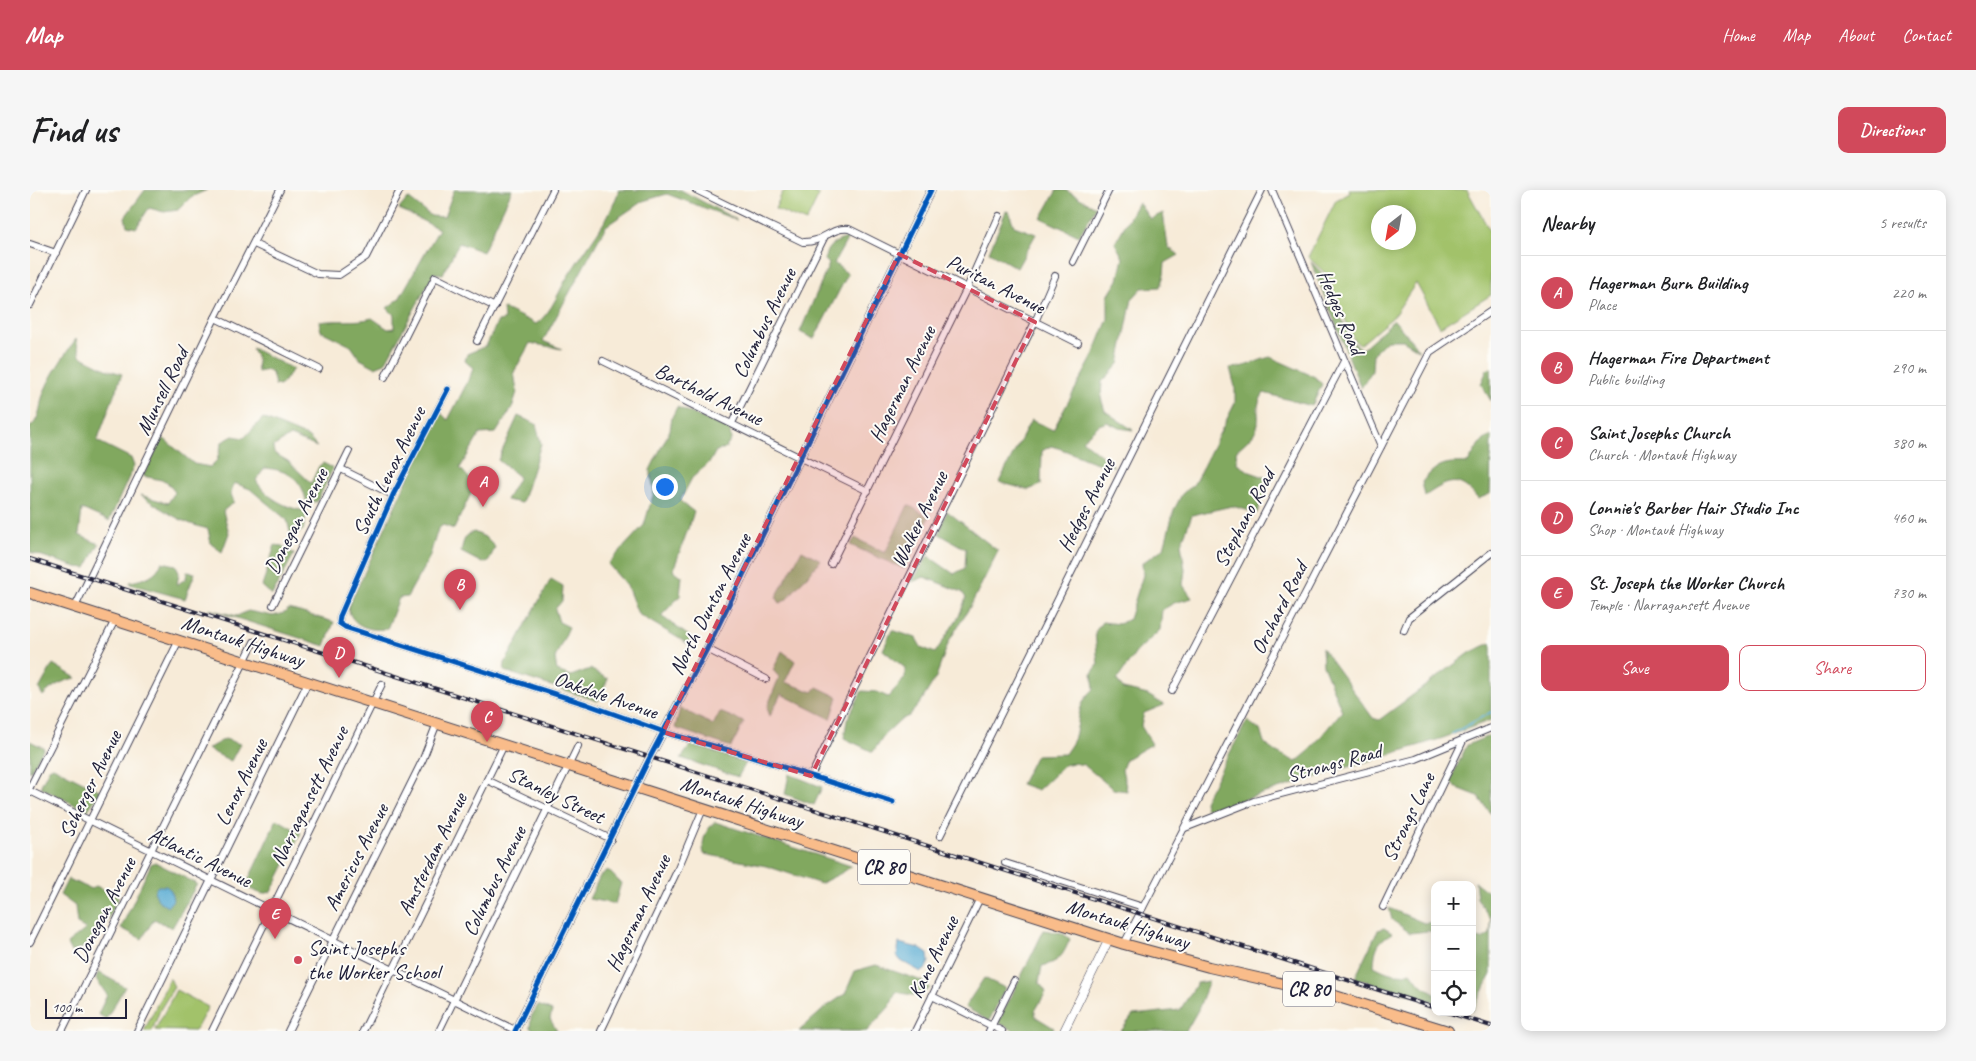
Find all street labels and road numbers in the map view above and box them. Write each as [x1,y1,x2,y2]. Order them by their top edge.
street label: Puritan Avenue [943,248,1050,320]
street label: Columbus Avenue [726,263,802,382]
street label: Hedges Road [1312,266,1372,362]
street label: Hagerman Avenue [863,321,942,446]
street label: Munsell Road [130,340,196,439]
street label: Barthold Avenue [651,357,768,432]
street label: South Lenox Avenue [347,400,432,540]
street label: Hedges Avenue [1051,453,1121,556]
street label: Stephano Road [1207,461,1282,572]
street label: Donegan Avenue [258,463,334,578]
street label: Walker Avenue [885,466,954,571]
street label: North Dunton Avenue [663,528,757,679]
street label: Orchard Road [1245,555,1315,659]
street label: Montauk Highway [178,609,309,674]
street label: Oakdale Avenue [551,665,662,725]
street label: Narragansett Avenue [264,720,355,870]
street label: Scherger Avenue [53,725,128,842]
street label: Lenox Avenue [209,733,274,830]
street label: Strongs Road [1284,737,1387,788]
street label: Stanley Street [504,760,610,830]
street label: Strongs Lane [1375,767,1441,866]
street label: Montauk Highway [677,770,808,835]
street label: Amsterdam Avenue [391,788,473,919]
street label: Americus Avenue [318,798,395,915]
street label: Atlantic Avenue [144,821,257,894]
street label: Columbus Avenue [456,821,532,940]
street label: Hagerman Avenue [600,849,677,976]
road number: CR 80 [858,850,910,884]
street label: Donegan Avenue [66,852,142,967]
street label: Montauk Highway [1063,893,1194,956]
street label: Kane Avenue [902,910,965,1002]
road number: CR 80 [1283,972,1335,1006]

